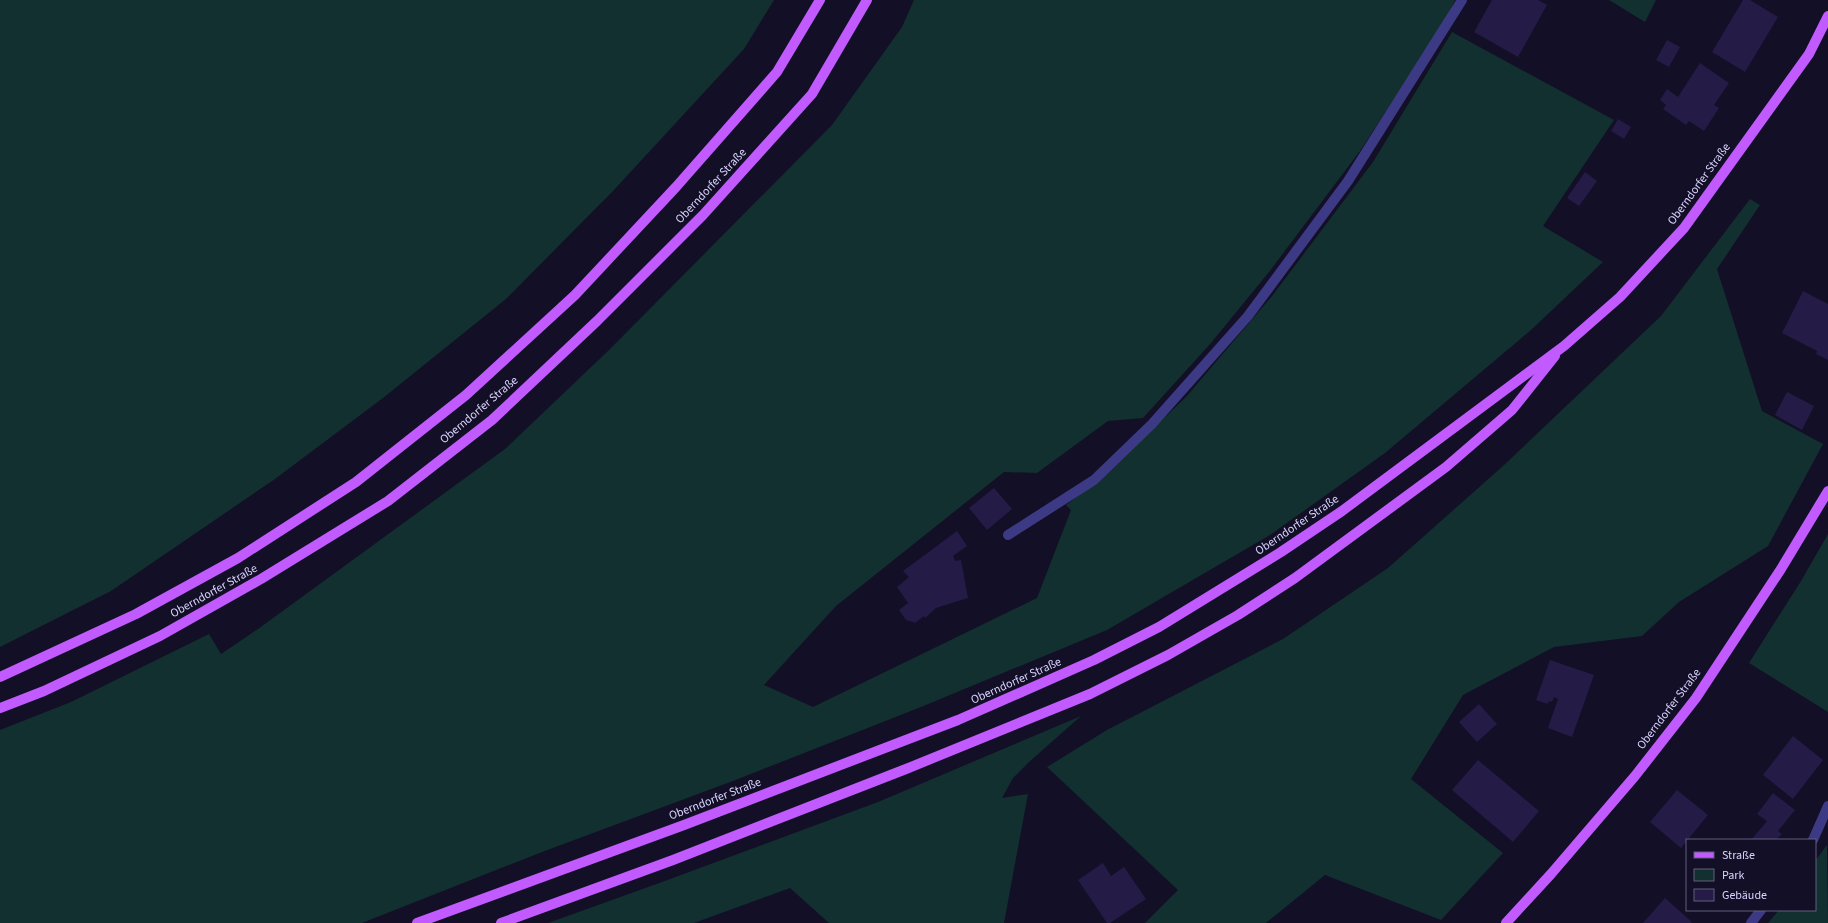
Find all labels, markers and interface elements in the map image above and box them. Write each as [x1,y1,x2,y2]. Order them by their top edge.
street label: Oberndorfer Straße [1663,140,1735,228]
street label: Oberndorfer Straße [672,145,750,227]
street label: Oberndorfer Straße [436,372,522,448]
street label: Oberndorfer Straße [1252,491,1342,559]
street label: Oberndorfer Straße [167,560,261,622]
street label: Oberndorfer Straße [968,653,1064,709]
street label: Oberndorfer Straße [1633,665,1705,753]
street label: Oberndorfer Straße [666,774,764,824]
legend [1686,839,1816,911]
text: Straße [1722,847,1755,864]
text: Park [1722,867,1744,884]
text: Gebäude [1722,887,1767,904]

